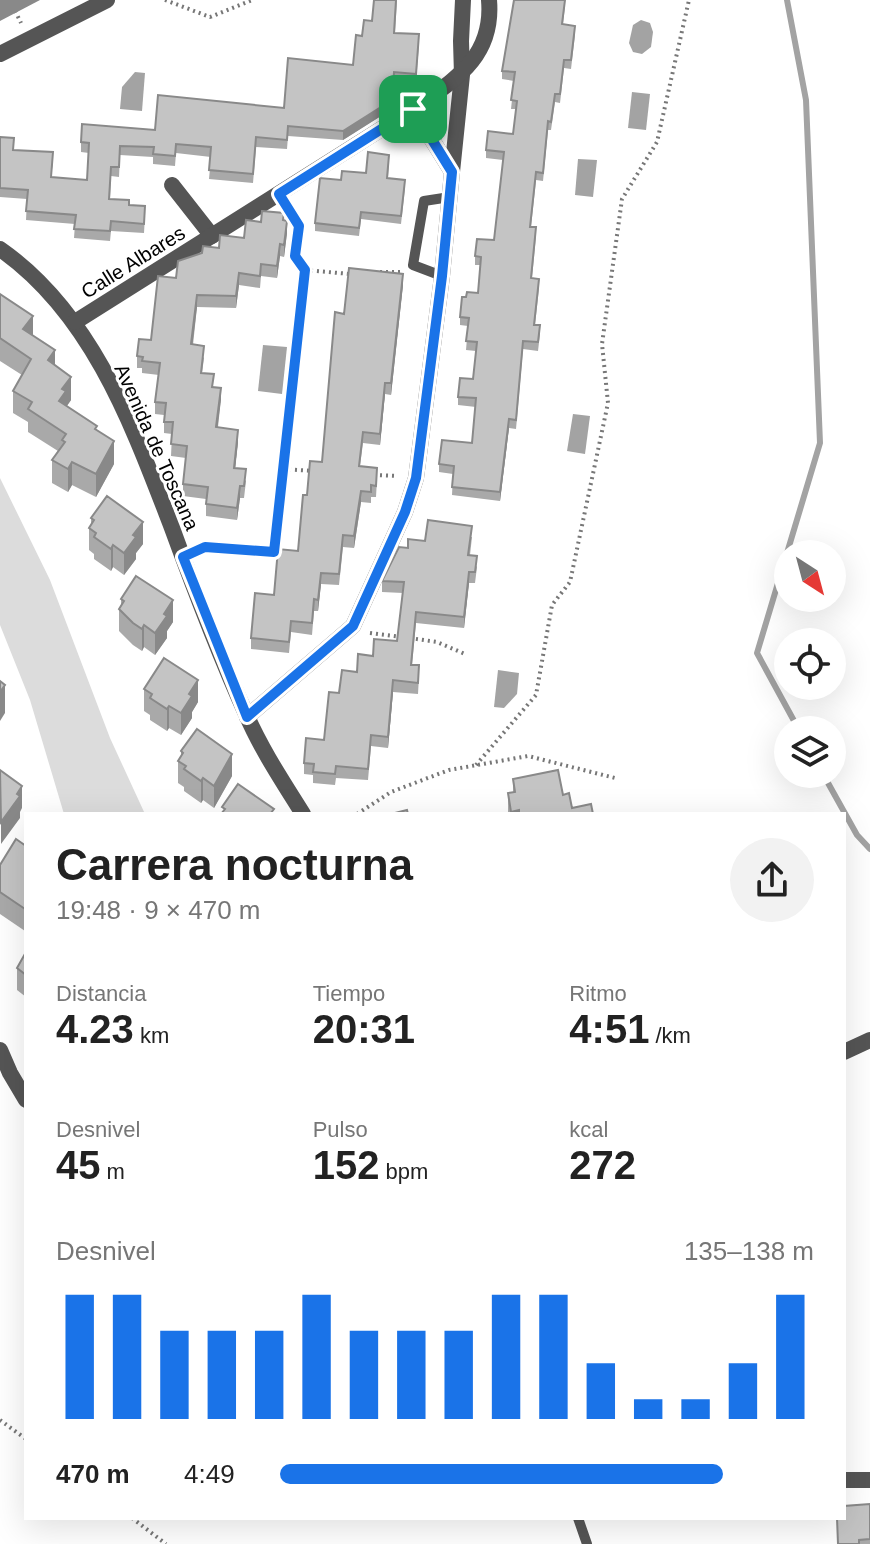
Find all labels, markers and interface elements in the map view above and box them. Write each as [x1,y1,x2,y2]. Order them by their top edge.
pin [379,75,447,143]
icon: arrive [391,87,435,131]
street label: Calle Albares [77,221,189,303]
street label: Avenida de Toscana [110,361,204,534]
north arrow [774,540,846,612]
map controls [774,540,846,788]
button: locate [774,628,846,700]
button: layers [774,716,846,788]
button: share [730,838,814,922]
text: Carrera nocturna [56,840,413,889]
text: 19:48 · 9 × 470 m [56,895,261,925]
text: Distancia [56,981,146,1006]
text: Tiempo [313,981,385,1006]
text: Ritmo [569,981,627,1006]
text: 4.23 [56,1007,134,1051]
text: 20:31 [313,1007,415,1051]
text: 4:51 [569,1007,649,1051]
text: km [134,1023,169,1048]
text: /km [649,1023,691,1048]
text: Desnivel [56,1117,140,1142]
text: Pulso [313,1117,368,1142]
text: kcal [569,1117,608,1142]
text: 45 [56,1143,101,1187]
text: 152 [313,1143,379,1187]
text: 272 [569,1143,636,1187]
text: m [101,1159,125,1184]
text: bpm [379,1159,428,1184]
text: Desnivel [56,1236,156,1266]
text: 135–138 m [684,1236,814,1266]
text: 470 m [56,1459,130,1489]
text: 4:49 [184,1459,235,1489]

